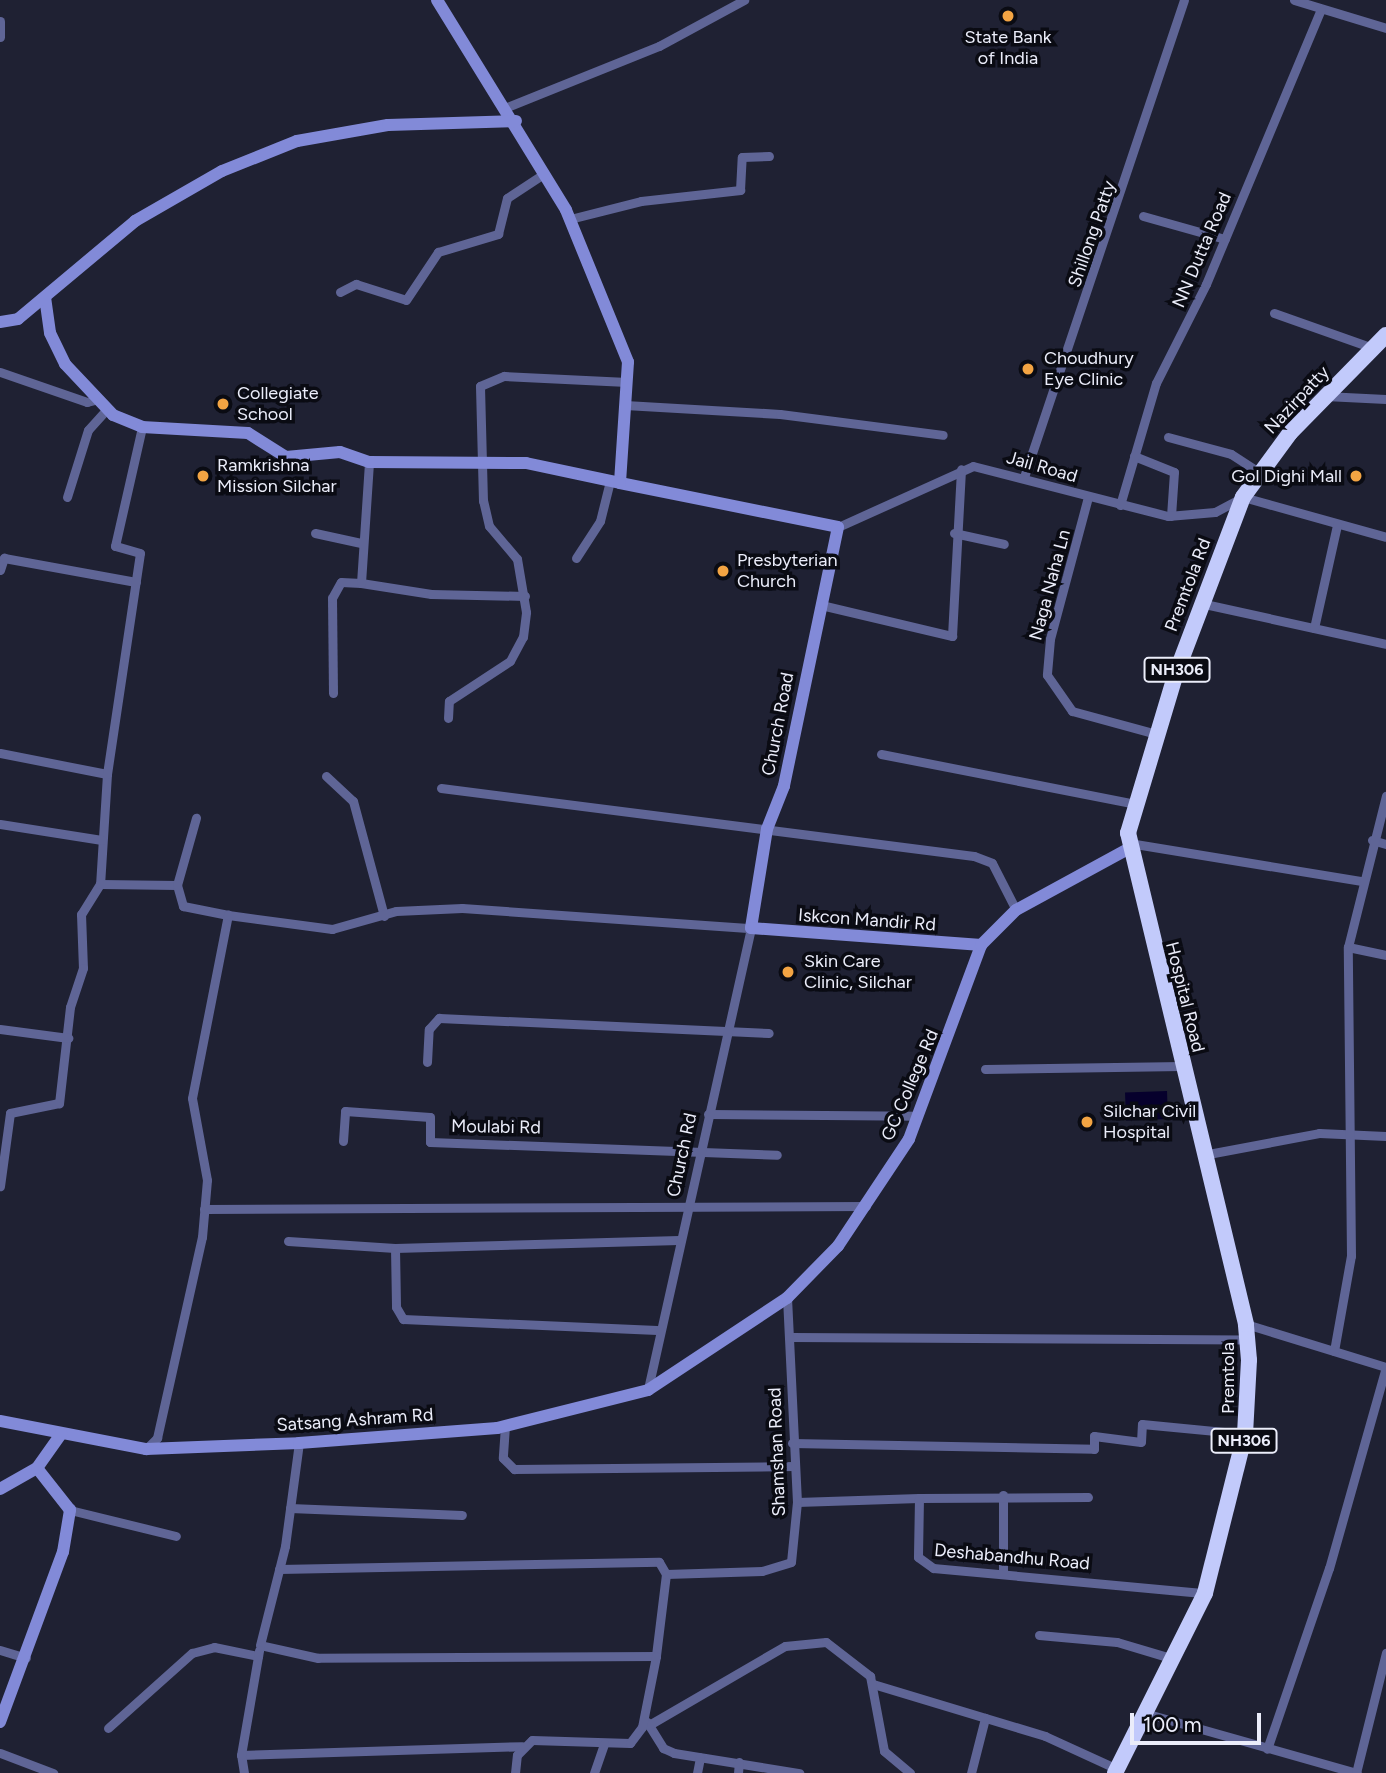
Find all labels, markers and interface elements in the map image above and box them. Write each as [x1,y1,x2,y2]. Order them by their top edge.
marker: State Bank of India [1000,8,1016,24]
place label: State Bank of India [965,27,1051,70]
street label: Shillong Patty [1064,178,1120,290]
street label: NN Dutta Road [1168,189,1236,311]
place label: Choudhury Eye Clinic [1044,348,1134,390]
marker: Choudhury Eye Clinic [1018,359,1038,379]
street label: Nazirpatty [1260,362,1334,438]
place label: Collegiate School [237,383,319,426]
marker: Collegiate School [215,396,231,412]
street label: Jail Road [1004,447,1080,487]
place label: Ramkrishna Mission Silchar [217,455,337,498]
place label: Gol Dighi Mall [1231,465,1342,487]
marker: Ramkrishna Mission Silchar [195,468,211,484]
marker: Gol Dighi Mall [1348,468,1364,484]
street label: Naga Naha Ln [1025,527,1075,643]
street label: Premtola Rd [1160,535,1216,635]
place label: Presbyterian Church [737,550,837,592]
marker: Presbyterian Church [715,563,731,579]
road number: NH306 [1142,657,1212,682]
street label: Church Road [757,670,799,778]
street label: Iskcon Mandir Rd [797,904,937,936]
street label: Hospital Road [1161,940,1209,1054]
place label: Skin Care Clinic, Silchar [804,951,912,993]
marker: Skin Care Clinic, Silchar [778,962,798,982]
street label: GC College Rd [877,1026,943,1144]
place label: Silchar Civil Hospital [1103,1101,1196,1144]
street label: Church Rd [663,1111,701,1199]
marker: Silchar Civil Hospital [1077,1112,1097,1132]
street label: Moulabi Rd [451,1115,541,1139]
street label: Premtola [1217,1342,1239,1414]
street label: Shamshan Road [764,1387,790,1517]
street label: Satsang Ashram Rd [276,1404,434,1436]
road number: NH306 [1209,1428,1279,1454]
street label: Deshabandhu Road [933,1539,1091,1575]
scale bar [1134,1700,1265,1744]
text: 100 m [1143,1712,1202,1737]

